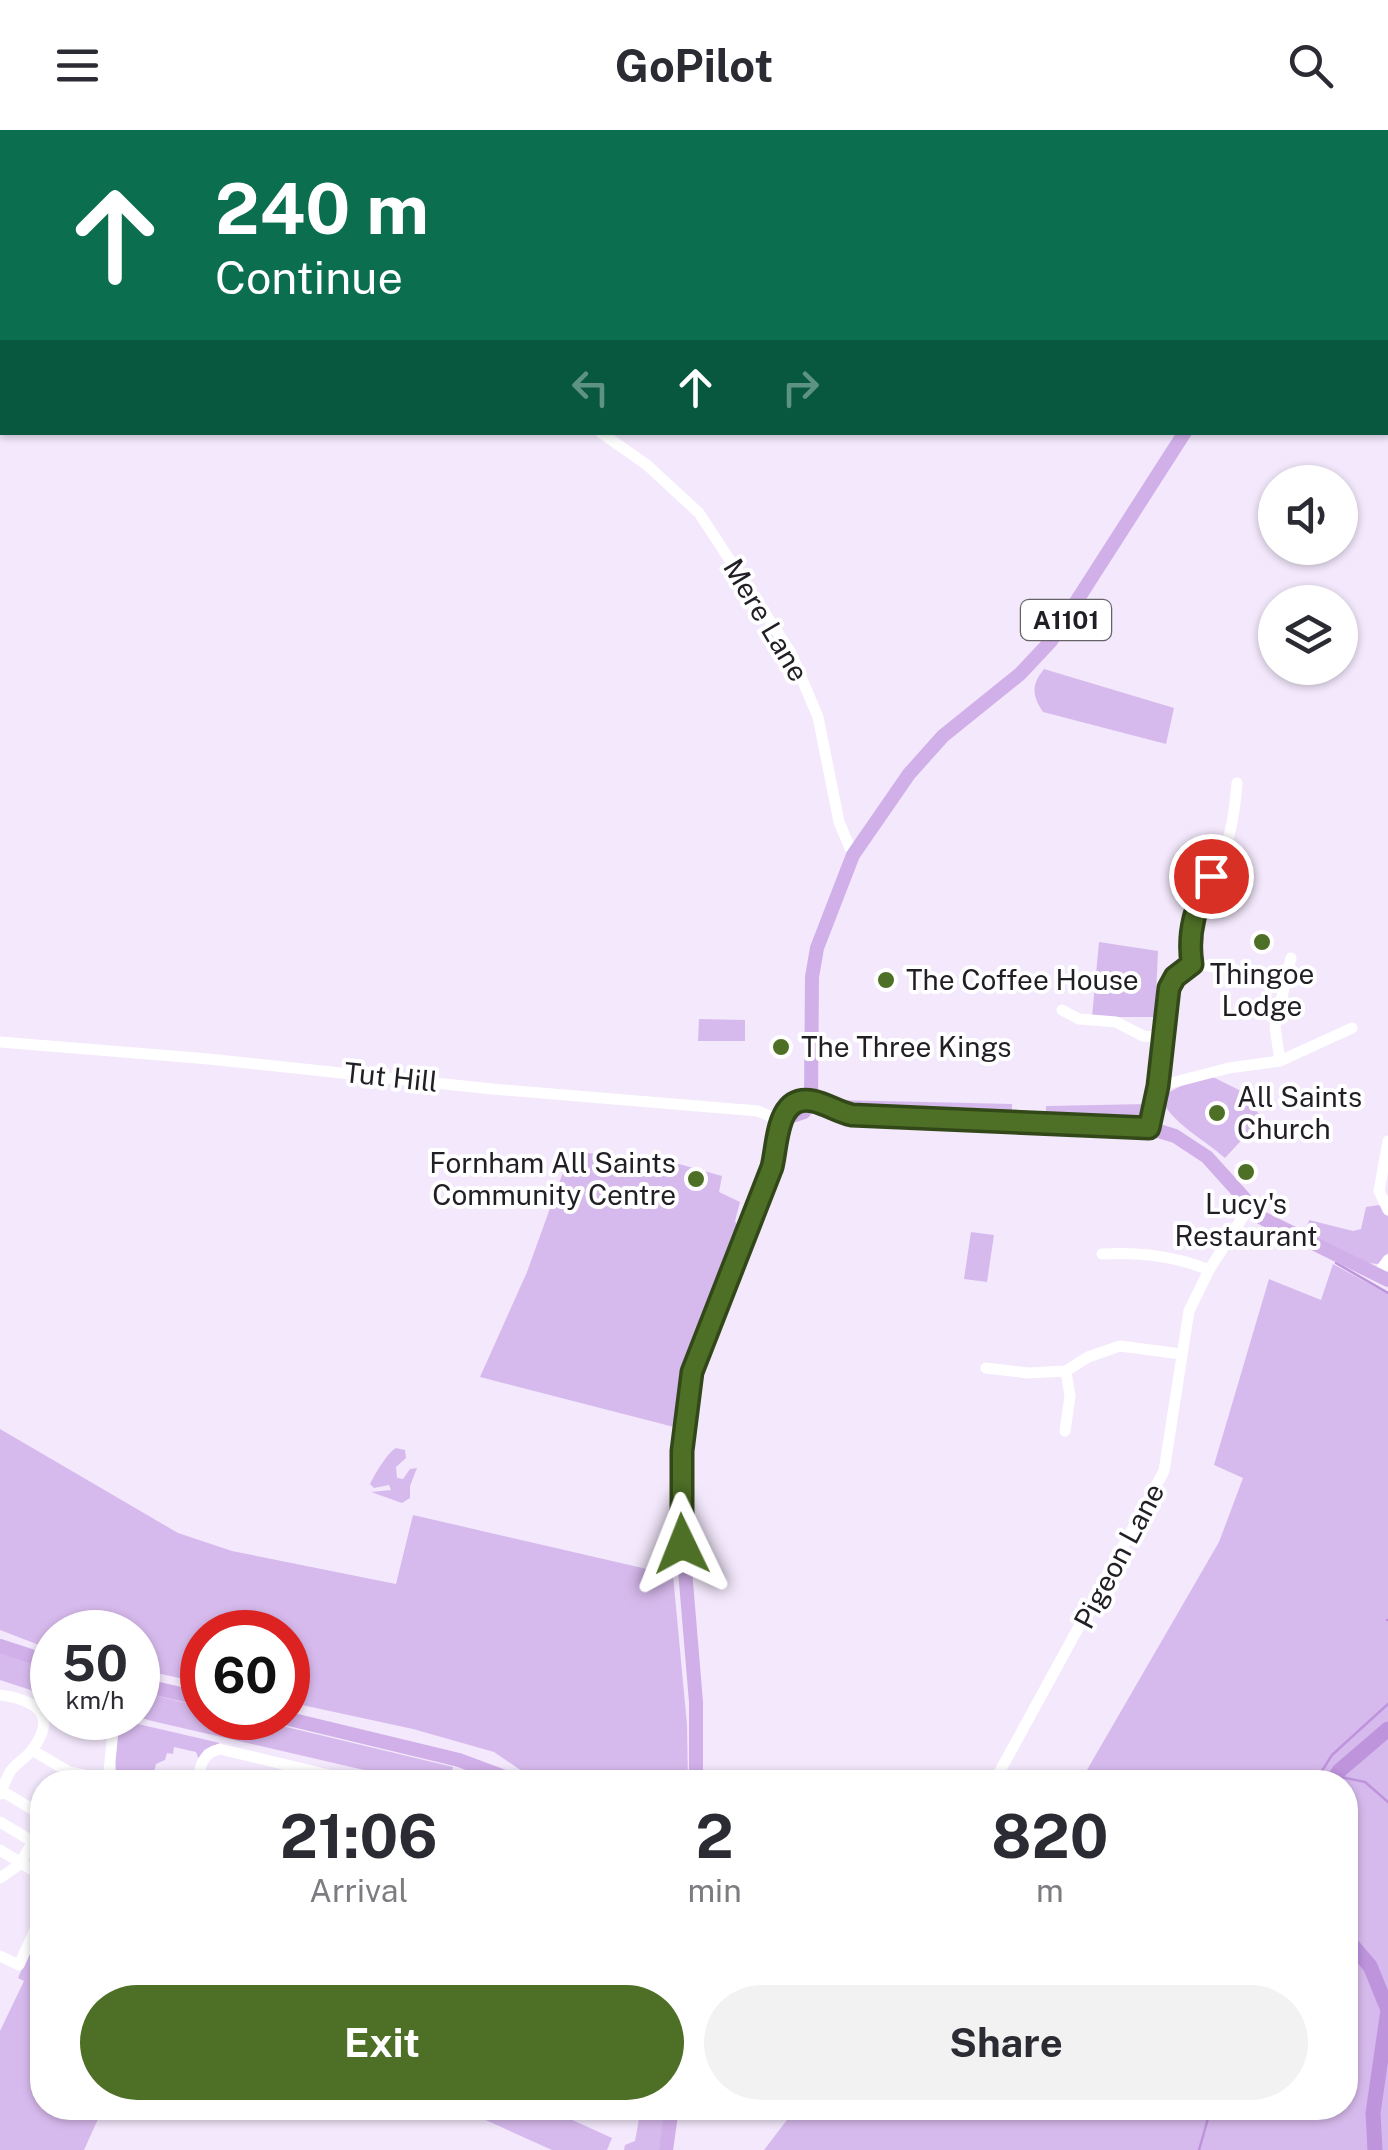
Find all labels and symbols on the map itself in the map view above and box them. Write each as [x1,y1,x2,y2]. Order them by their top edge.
street label: Mere Lane [717,553,816,687]
road number: A1101 [1021,600,1111,640]
pin [1169,834,1254,919]
marker: Thingoe Lodge [1251,931,1273,953]
place label: Thingoe Lodge [1210,957,1314,1022]
place label: The Coffee House [906,963,1139,996]
marker: The Coffee House [875,969,897,991]
place label: The Three Kings [801,1030,1012,1063]
marker: The Three Kings [770,1036,792,1058]
street label: Tut Hill [343,1055,440,1098]
place label: All Saints Church [1237,1080,1362,1145]
marker: All Saints Church [1206,1102,1228,1124]
place label: Fornham All Saints Community Centre [429,1146,676,1211]
marker: Lucy's Restaurant [1235,1161,1257,1183]
marker: Fornham All Saints Community Centre [685,1168,707,1190]
place label: Lucy's Restaurant [1174,1187,1318,1252]
street label: Pigeon Lane [1067,1478,1171,1634]
position arrow [630,1492,734,1596]
speed limit sign: 60 [180,1610,310,1740]

